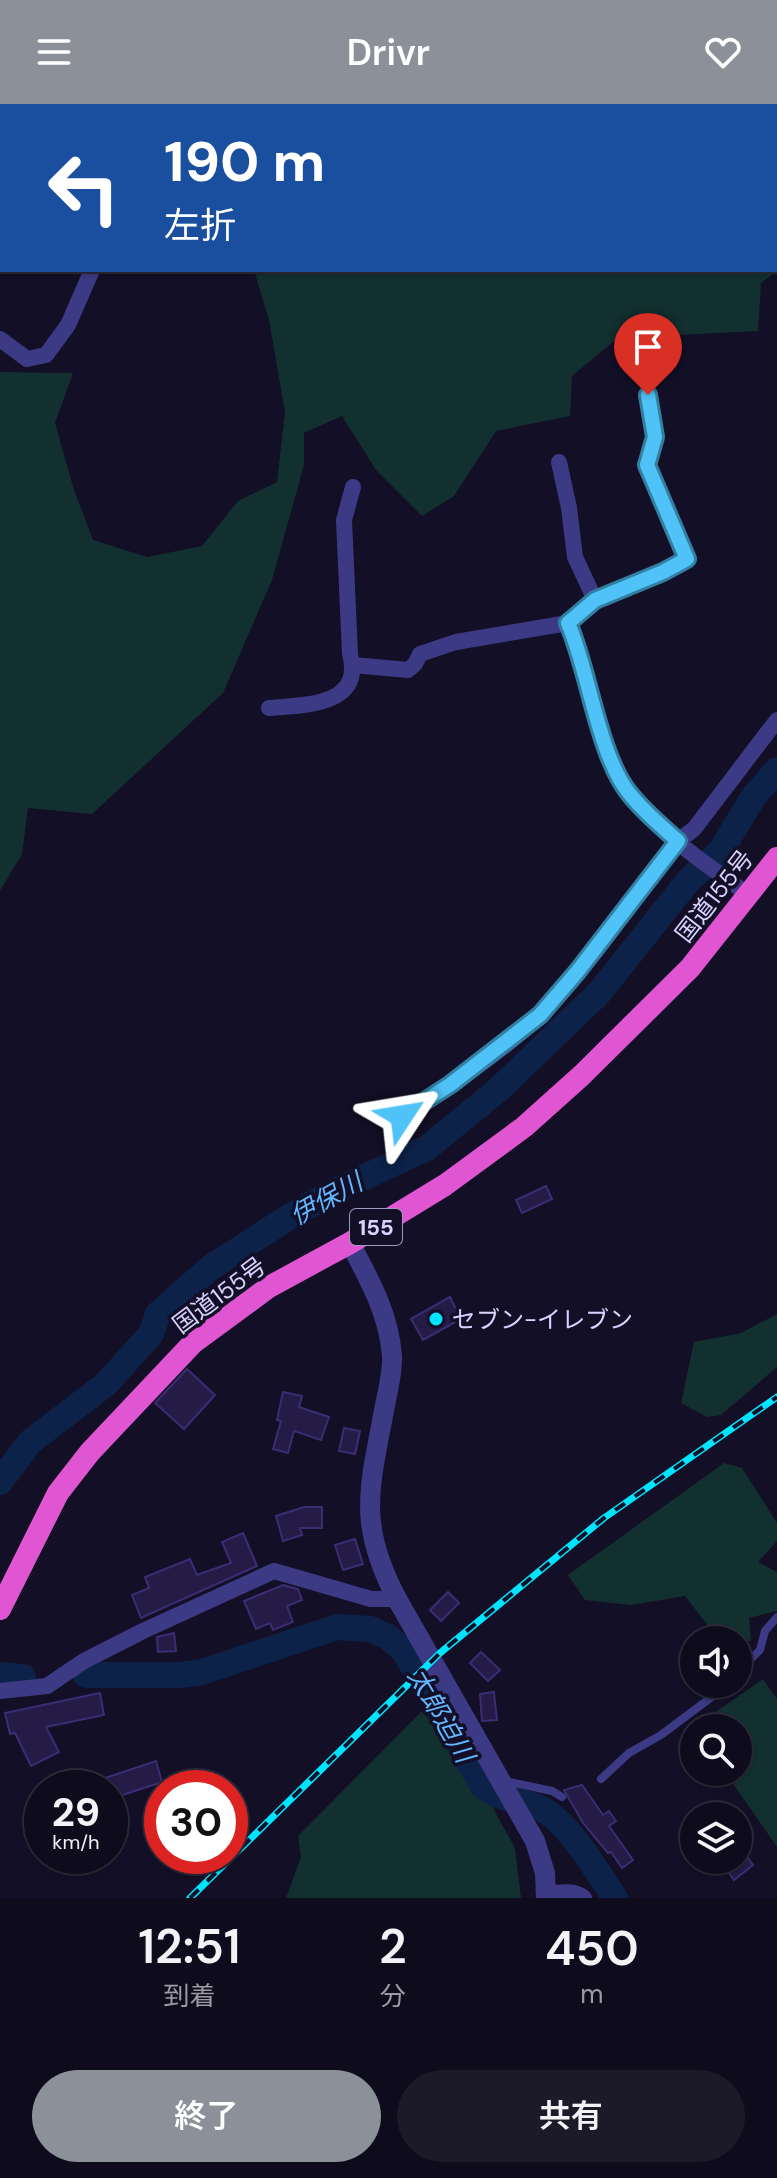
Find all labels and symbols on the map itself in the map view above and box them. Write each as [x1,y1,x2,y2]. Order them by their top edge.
pin [614,313,682,395]
street label: 国道155号 [668,844,760,948]
position arrow [360,1074,444,1158]
water label: 伊保川 [284,1164,371,1233]
road number: 155 [350,1209,402,1245]
street label: 国道155号 [166,1250,272,1340]
place label: セブン-イレブン [452,1304,633,1335]
marker: セブン-イレブン [427,1310,445,1328]
water label: 太郎迫川 [400,1661,483,1771]
speed limit sign: 30 [144,1770,248,1874]

